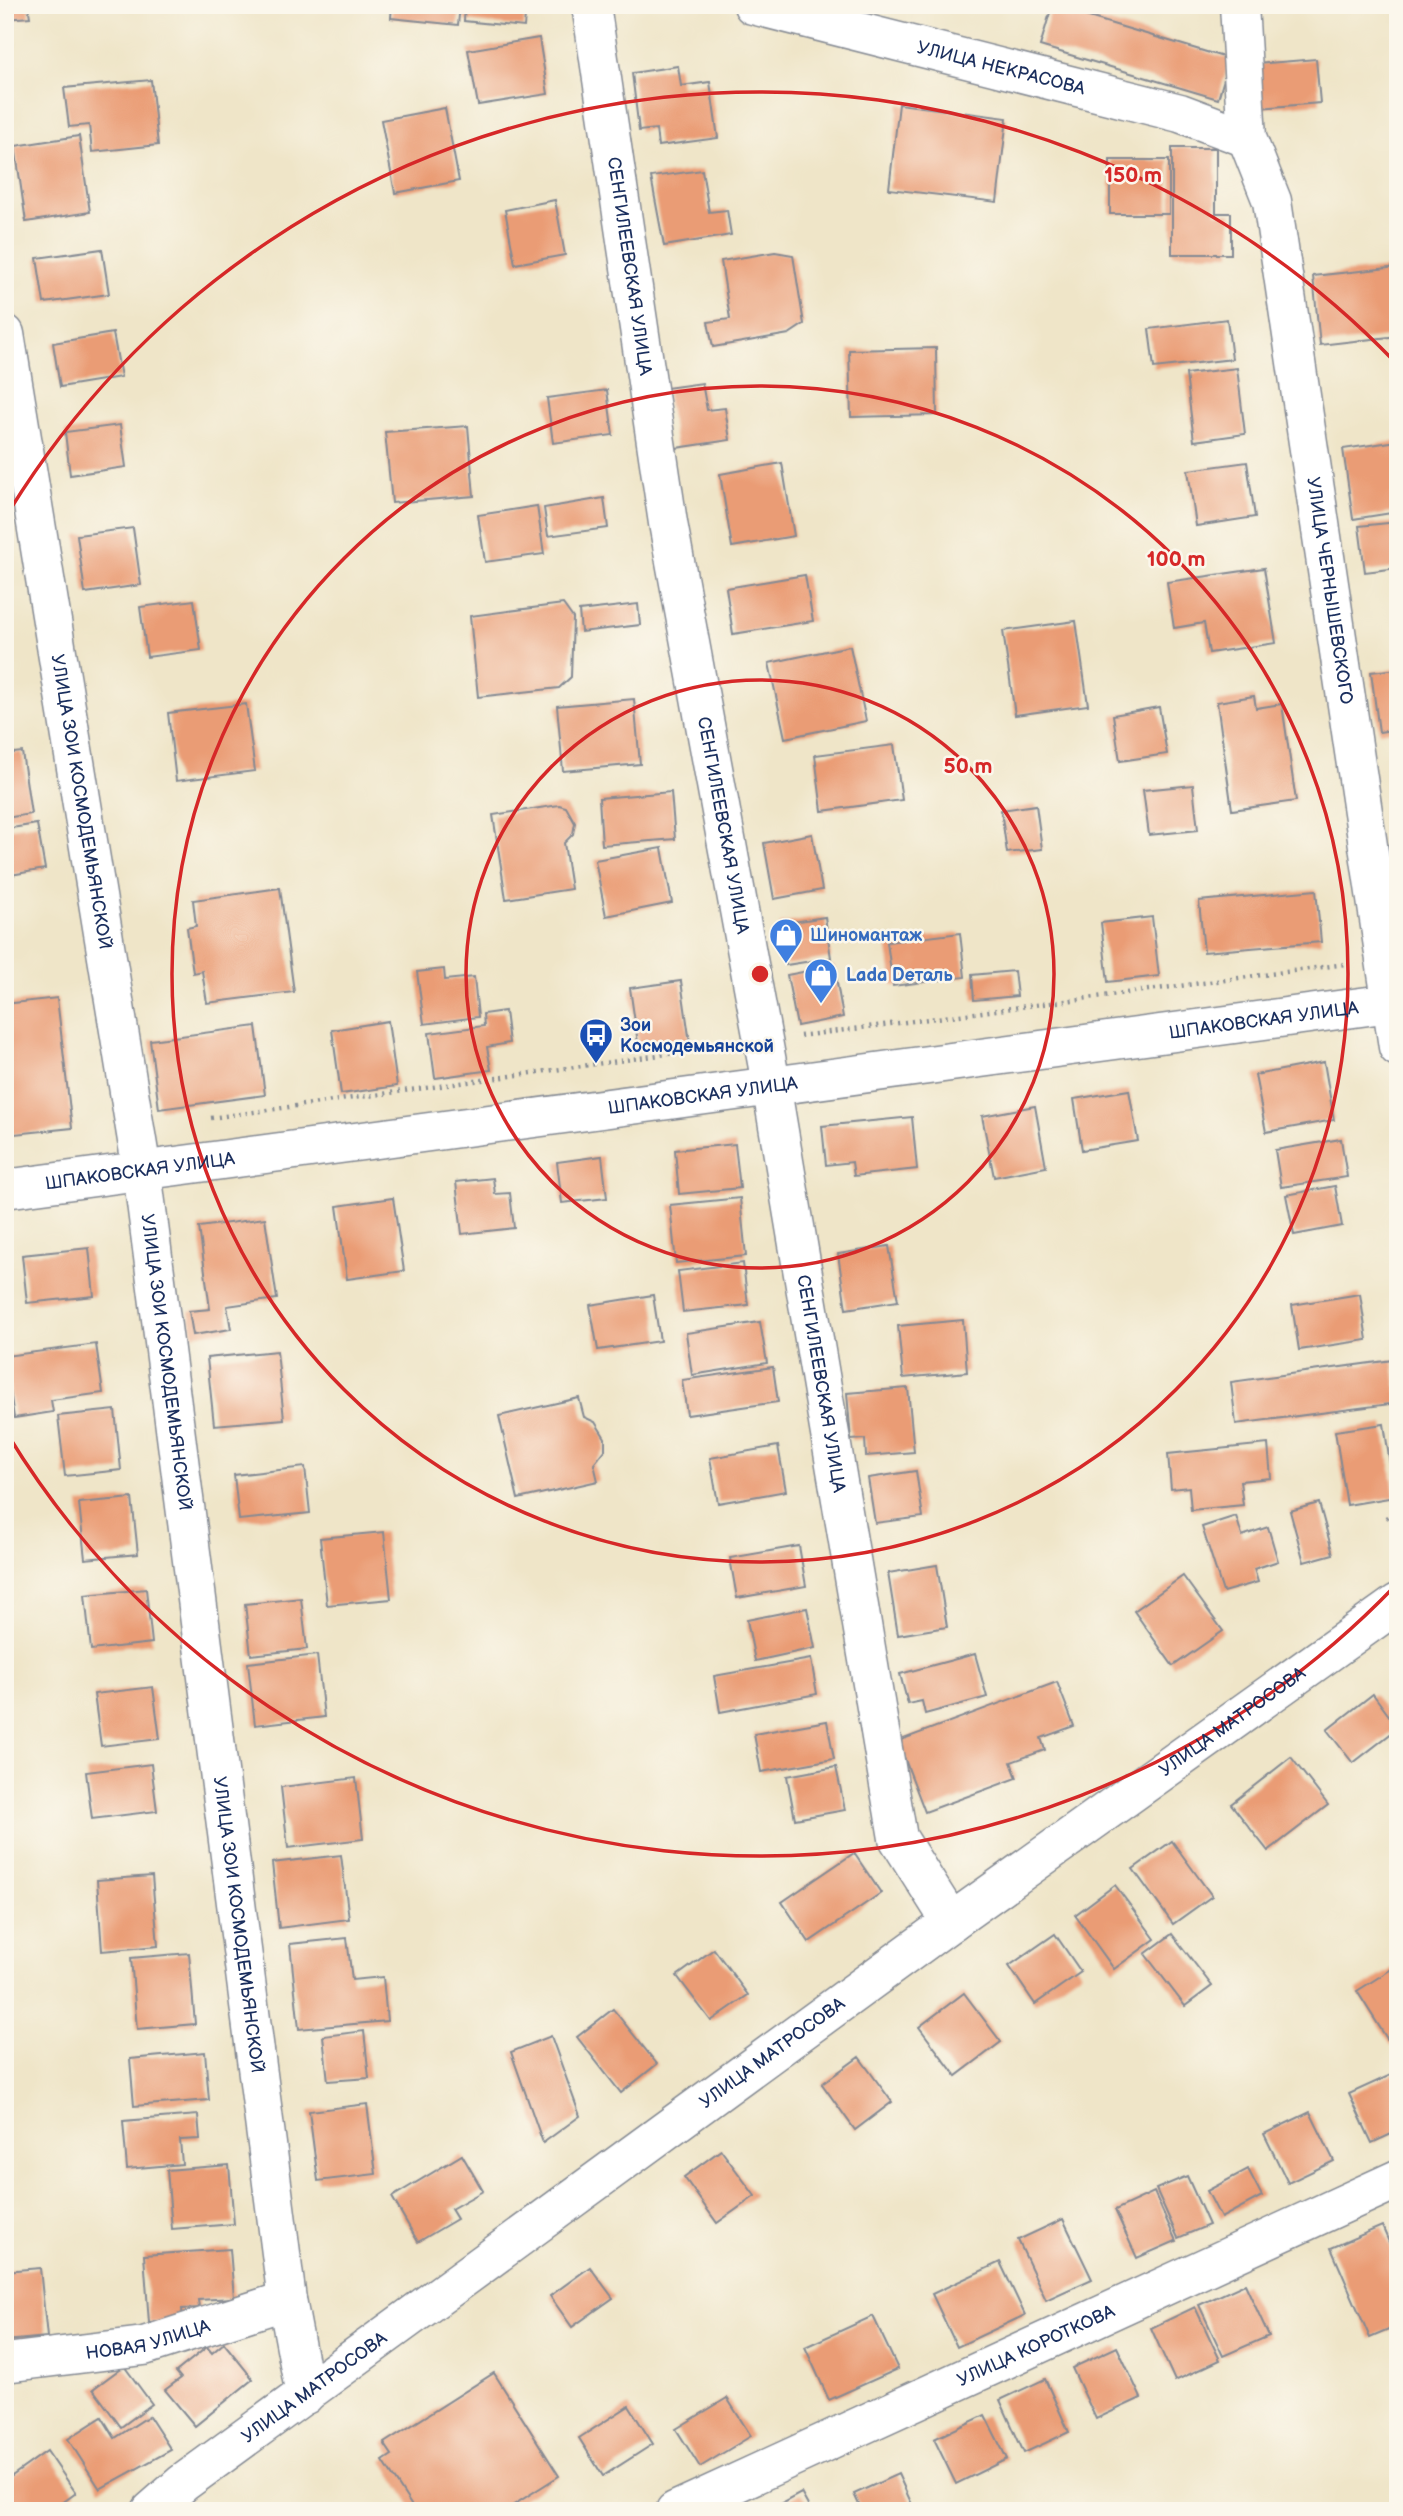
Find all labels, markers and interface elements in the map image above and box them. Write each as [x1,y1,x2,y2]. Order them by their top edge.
street label: УЛИЦА НЕКРАСОВА [915,37,1087,100]
street label: СЕНГИЛЕЕВСКАЯ УЛИЦА [603,156,656,377]
text: 150 m [1104,163,1162,188]
street label: УЛИЦА ЧЕРНЫШЕВСКОГО [1302,476,1357,706]
text: 100 m [1147,547,1205,572]
street label: УЛИЦА ЗОИ КОСМОДЕМЬЯНСКОЙ [47,653,116,951]
street label: СЕНГИЛЕЕВСКАЯ УЛИЦА [693,715,753,936]
text: 50 m [944,754,992,779]
shop icon: Шиномантаж [767,916,805,965]
place label: Шиномантаж [810,925,923,946]
shop icon: Lada Dеталь [802,956,840,1005]
centre of rings [748,962,772,986]
place label: Lada Dеталь [846,965,953,986]
street label: ШПАКОВСКАЯ УЛИЦА [1168,997,1360,1044]
place label: Зои Космодемьянской [620,1015,774,1057]
bus stop icon: Зои Космодемьянской [577,1016,615,1065]
street label: ШПАКОВСКАЯ УЛИЦА [607,1073,799,1119]
street label: ШПАКОВСКАЯ УЛИЦА [44,1148,236,1195]
street label: УЛИЦА ЗОИ КОСМОДЕМЬЯНСКОЙ [137,1213,196,1512]
street label: СЕНГИЛЕЕВСКАЯ УЛИЦА [792,1273,850,1494]
street label: УЛИЦА МАТРОСОВА [1155,1663,1310,1781]
street label: УЛИЦА ЗОИ КОСМОДЕМЬЯНСКОЙ [209,1775,268,2074]
street label: УЛИЦА МАТРОСОВА [696,1993,849,2113]
street label: УЛИЦА КОРОТКОВА [954,2301,1118,2391]
street label: НОВАЯ УЛИЦА [84,2315,213,2364]
street label: УЛИЦА МАТРОСОВА [238,2328,391,2447]

